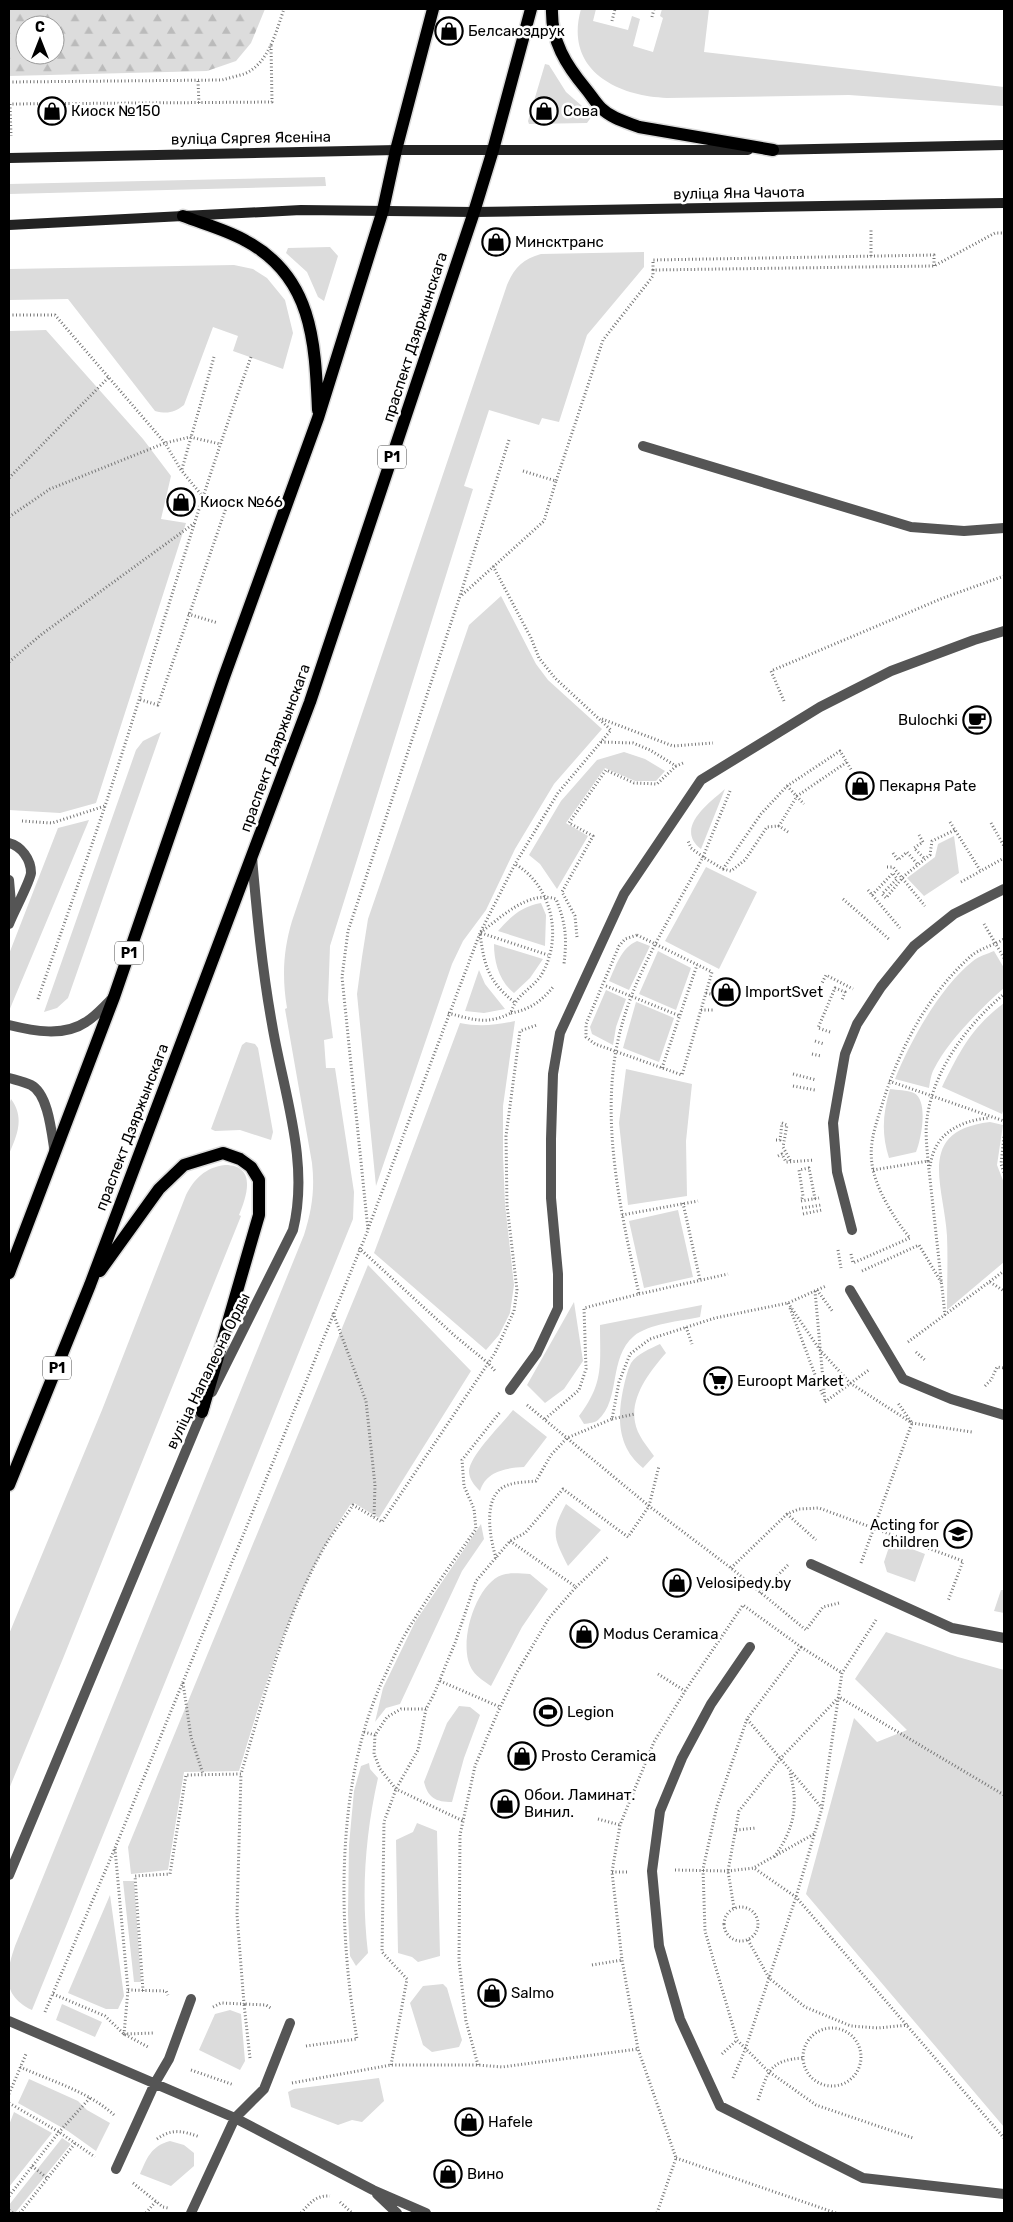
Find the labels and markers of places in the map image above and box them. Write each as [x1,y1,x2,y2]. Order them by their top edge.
shop icon: Белсаюздрук [434,16,464,46]
place label: Белсаюздрук [468,22,565,40]
shop icon: Киоск №150 [37,96,67,126]
shop icon: Сова [529,96,559,126]
place label: Киоск №150 [71,102,161,120]
place label: Сова [563,102,598,120]
shop icon: Минсктранс [481,227,511,257]
place label: Минсктранс [515,233,604,251]
shop icon: Киоск №66 [166,487,196,517]
place label: Киоск №66 [200,493,283,511]
cafe icon: Bulochki [962,705,992,735]
place label: Bulochki [898,711,958,729]
shop icon: Пекарня Pate [845,771,875,801]
place label: Пекарня Pate [879,777,976,795]
shop icon: ImportSvet [711,977,741,1007]
place label: ImportSvet [745,983,823,1001]
supermarket icon: Euroopt Market [703,1366,733,1396]
place label: Euroopt Market [737,1372,844,1390]
place label: Acting for children [870,1516,939,1551]
school or university icon: Acting for children [943,1519,973,1549]
shop icon: Velosipedy.by [662,1568,692,1598]
place label: Velosipedy.by [696,1574,791,1592]
shop icon: Modus Ceramica [569,1619,599,1649]
place label: Modus Ceramica [603,1625,719,1643]
sports icon: Legion [533,1697,563,1727]
place label: Legion [567,1703,614,1721]
shop icon: Prosto Ceramica [507,1741,537,1771]
place label: Prosto Ceramica [541,1747,656,1765]
place label: Обои. Ламинат. Винил. [524,1786,635,1821]
shop icon: Обои. Ламинат. Винил. [490,1789,520,1819]
shop icon: Salmo [477,1978,507,2008]
place label: Salmo [511,1984,554,2002]
shop icon: Hafele [454,2107,484,2137]
place label: Hafele [488,2113,533,2131]
shop icon: Вино [433,2159,463,2189]
place label: Вино [467,2165,504,2183]

